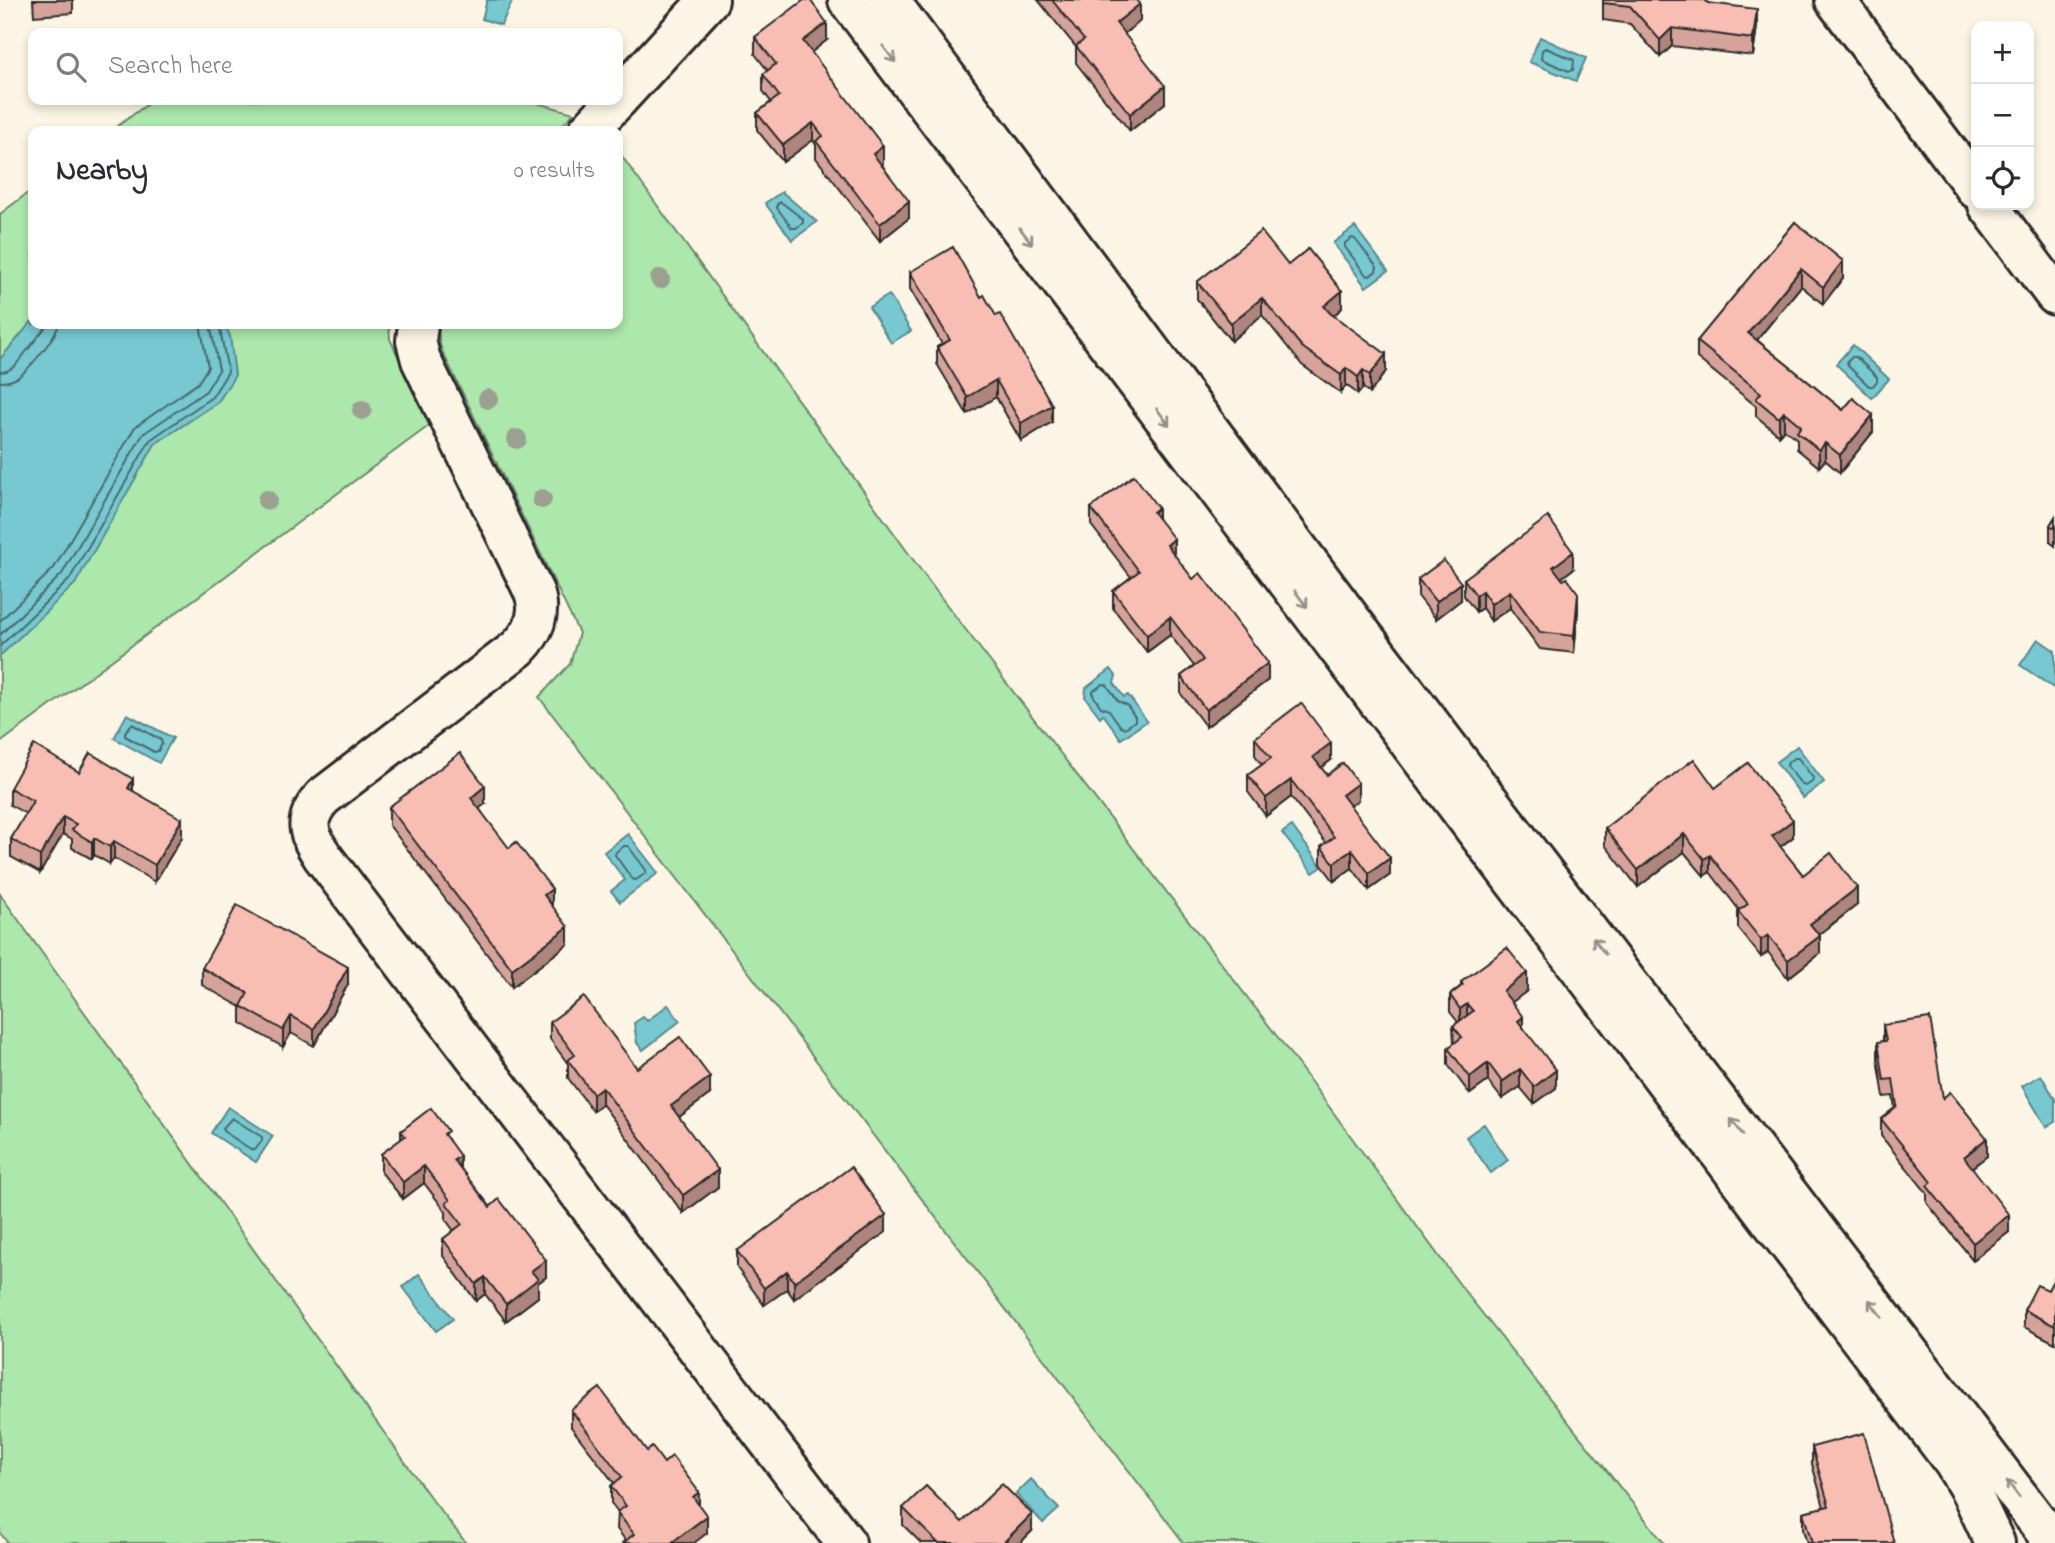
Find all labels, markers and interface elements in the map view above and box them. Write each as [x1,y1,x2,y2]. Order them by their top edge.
map controls [1971,21,2034,210]
button: + [1971,21,2034,84]
search box [28,28,623,105]
one-way arrow [881,45,896,64]
icon: search [52,48,90,86]
text: Search here [108,48,233,86]
button: − [1971,84,2034,147]
button: locate [1971,147,2034,210]
text: Nearby [56,150,148,194]
text: 0 results [514,155,595,188]
one-way arrow [1019,226,1034,245]
one-way arrow [1156,408,1171,426]
one-way arrow [1293,589,1308,608]
one-way arrow [1592,937,1607,955]
one-way arrow [1730,1117,1745,1136]
one-way arrow [1867,1299,1882,1317]
one-way arrow [2005,1480,2020,1498]

